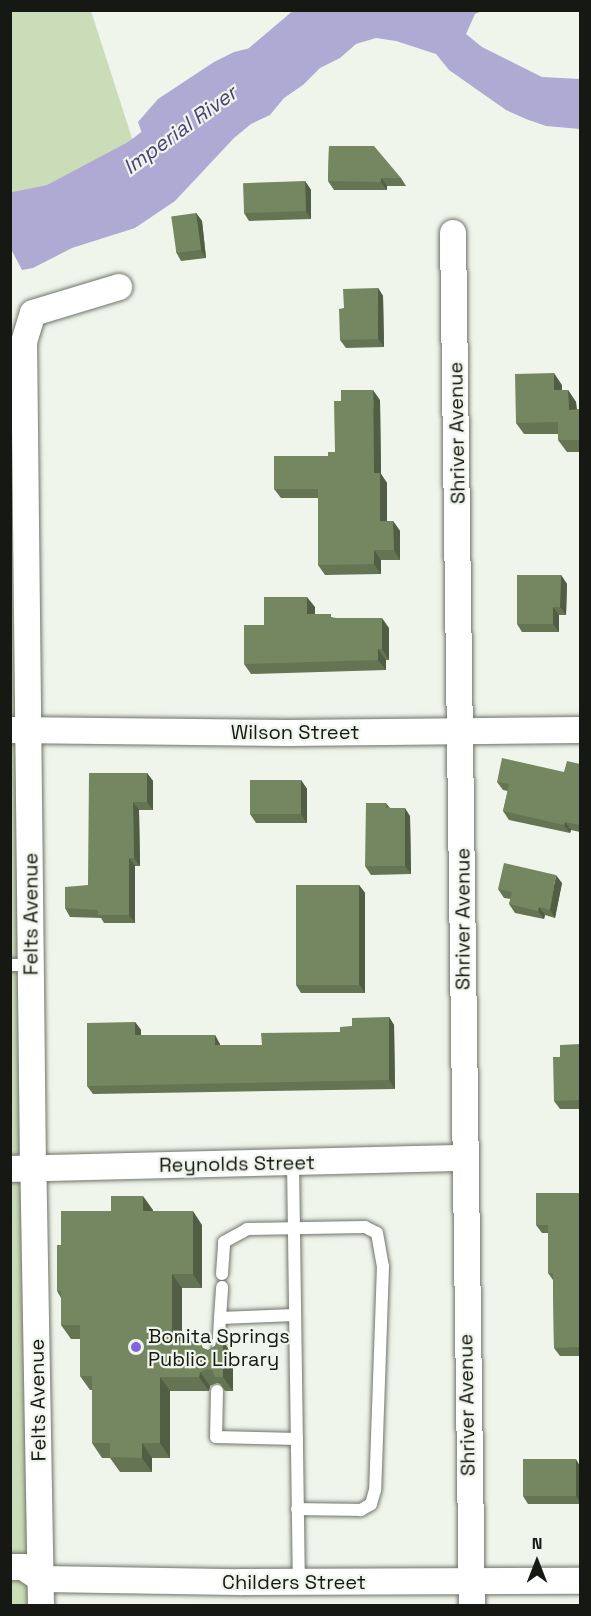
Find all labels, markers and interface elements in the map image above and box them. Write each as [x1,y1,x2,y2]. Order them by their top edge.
water label: Imperial River [118,80,242,180]
street label: Shriver Avenue [444,362,470,504]
street label: Wilson Street [231,720,359,744]
street label: Shriver Avenue [451,848,475,990]
street label: Felts Avenue [19,853,43,975]
street label: Reynolds Street [159,1151,315,1177]
place label: Bonita Springs Public Library [148,1324,290,1371]
street label: Shriver Avenue [454,1334,480,1476]
street label: Felts Avenue [25,1338,51,1462]
marker: Bonita Springs Public Library [129,1340,143,1354]
north arrow [507,1532,567,1592]
text: N [532,1533,542,1554]
street label: Childers Street [222,1570,366,1594]

